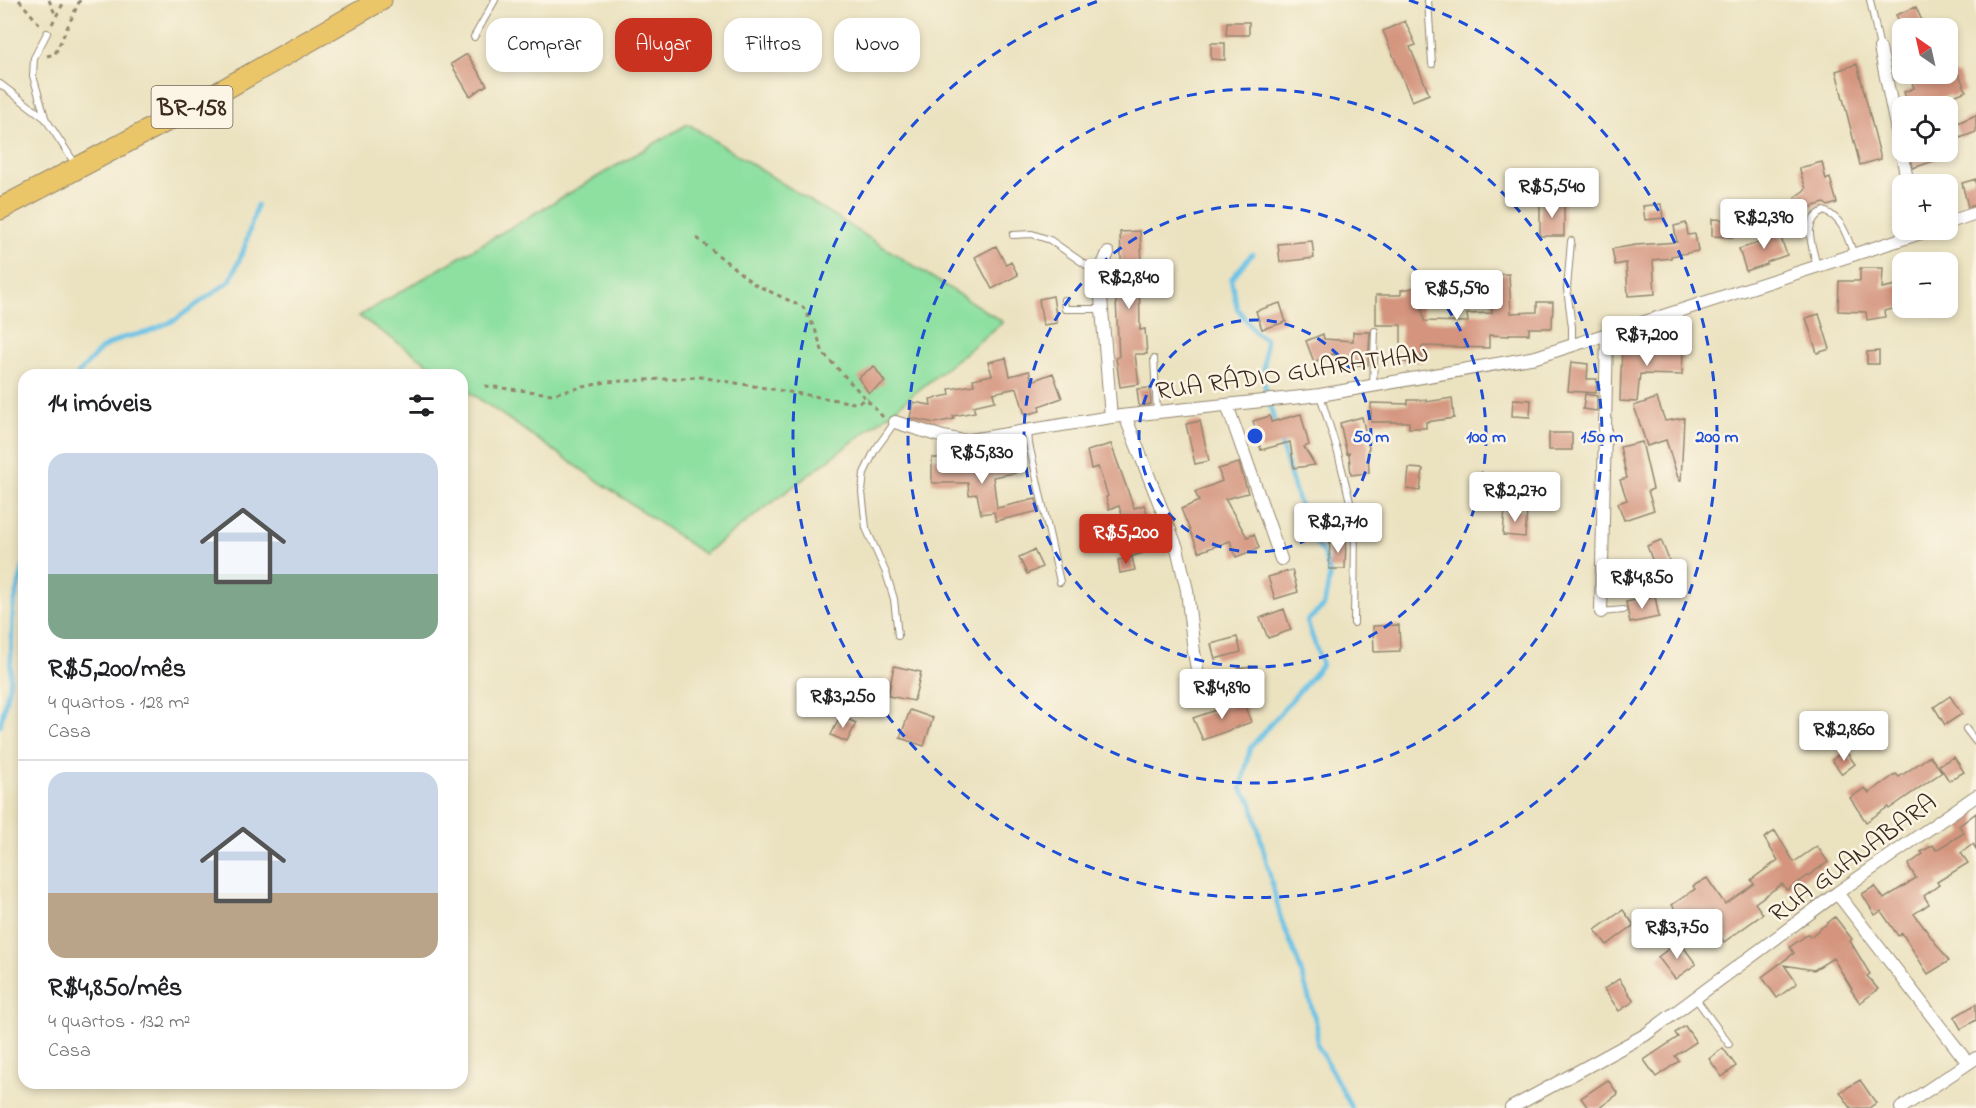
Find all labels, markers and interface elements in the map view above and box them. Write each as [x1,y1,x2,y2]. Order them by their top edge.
chip: Comprar [486,18,603,72]
chip: Alugar [615,18,712,72]
chip: Filtros [724,18,822,72]
chip: Novo [834,18,920,72]
north arrow [1892,18,1958,84]
map controls [1892,18,1958,318]
road number: BR-158 [152,86,232,128]
button: locate [1892,96,1958,162]
pin: R$5,540 [1497,168,1607,219]
text: R$5,540 [1519,173,1585,202]
button: + [1892,174,1958,240]
pin: R$2,390 [1709,199,1819,250]
text: R$2,390 [1734,204,1794,233]
button: − [1892,252,1958,318]
pin: R$2,840 [1074,259,1184,310]
text: R$2,840 [1099,264,1159,293]
pin: R$5,590 [1402,270,1512,321]
text: R$5,590 [1425,275,1489,304]
pin: R$7,200 [1592,316,1702,367]
text: R$7,200 [1616,321,1678,350]
street label: RUA RÁDIO GUARATHAN [1154,336,1431,412]
text: 14 imóveis [48,386,152,424]
icon: filters [405,389,438,422]
text: 50 m [1353,425,1389,451]
text: 100 m [1466,425,1506,451]
text: 150 m [1581,425,1623,451]
text: 200 m [1695,425,1739,451]
centre of rings [1245,426,1265,446]
pin: R$5,830 [927,434,1037,485]
text: R$5,830 [951,439,1013,468]
pin: R$2,270 [1460,472,1570,523]
text: R$2,270 [1483,477,1547,506]
icon: home [189,492,297,600]
pin: R$2,710 [1283,503,1393,554]
text: R$2,710 [1308,508,1368,537]
pin: R$5,200 [1071,514,1181,565]
text: R$5,200 [1093,519,1159,548]
pin: R$4,850 [1587,559,1697,610]
text: R$4,850 [1611,564,1673,593]
text: R$5,200/mês [48,651,186,689]
pin: R$4,890 [1167,669,1277,720]
text: R$4,890 [1194,674,1251,703]
pin: R$3,250 [788,678,898,729]
text: R$3,250 [811,683,875,712]
text: 4 quartos · 128 m² [48,689,190,718]
pin: R$2,860 [1789,711,1899,762]
text: R$2,860 [1813,716,1875,745]
text: Casa [48,718,91,747]
street label: RUA GUANABARA [1762,785,1946,933]
icon: home [189,811,297,919]
pin: R$3,750 [1622,909,1732,960]
text: R$3,750 [1645,914,1709,943]
text: R$4,850/mês [48,970,182,1008]
text: 4 quartos · 132 m² [48,1008,191,1037]
text: Casa [48,1037,91,1066]

